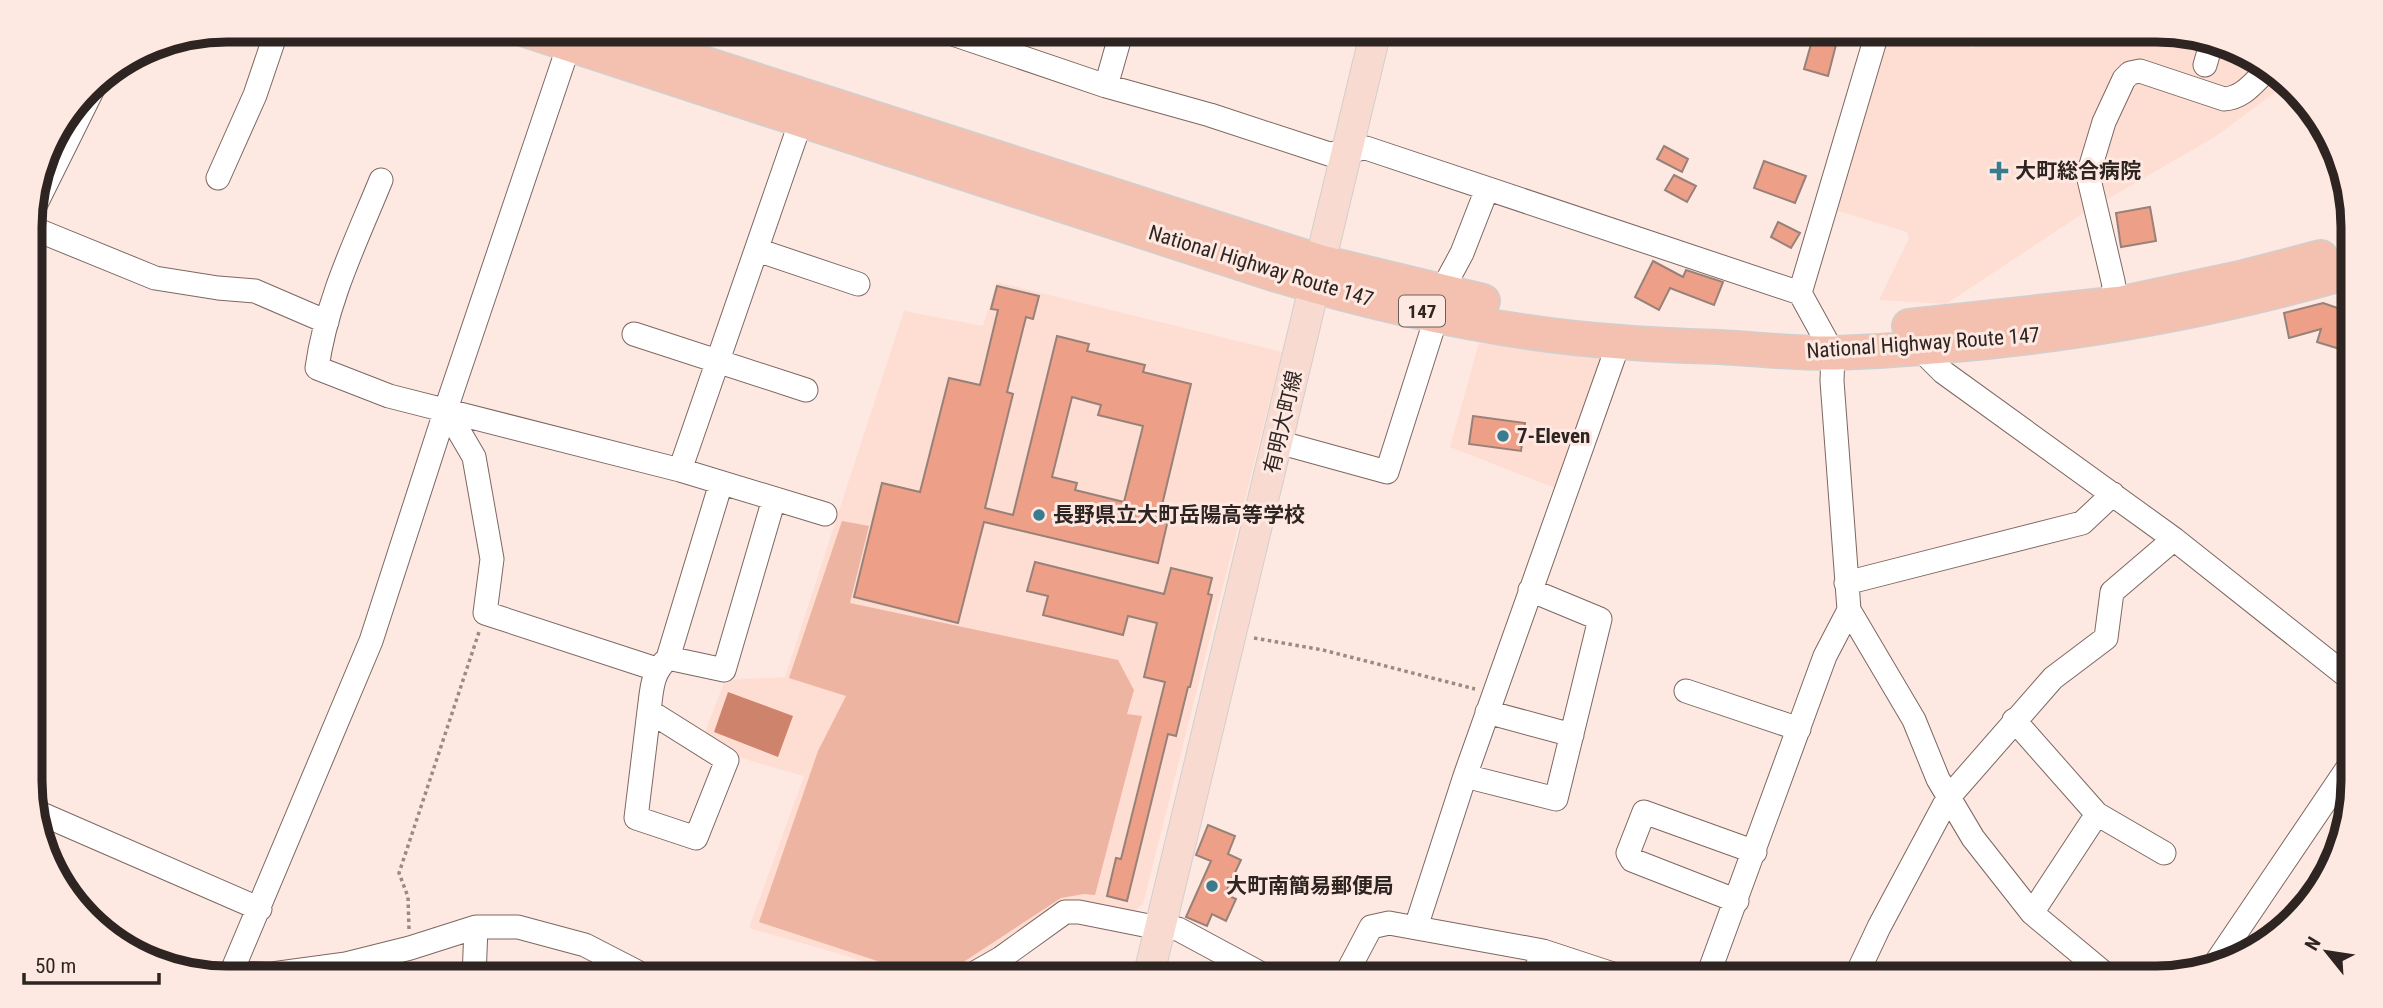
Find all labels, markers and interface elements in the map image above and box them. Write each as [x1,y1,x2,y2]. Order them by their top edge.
place label: 大町総合病院 [2015,159,2141,183]
marker: 大町総合病院 [1989,161,2009,181]
street label: National Highway Route 147 [1146,220,1376,312]
road number: 147 [1399,296,1445,326]
street label: National Highway Route 147 [1806,323,2040,363]
street label: 有明大町線 [1259,368,1307,476]
place label: 7-Eleven [1517,424,1590,448]
marker: 7-Eleven [1495,428,1511,444]
place label: 長野県立大町岳陽高等学校 [1053,503,1305,527]
marker: 長野県立大町岳陽高等学校 [1031,507,1047,523]
place label: 大町南簡易郵便局 [1226,874,1394,898]
marker: 大町南簡易郵便局 [1204,878,1220,894]
north arrow [2292,917,2362,987]
text: N [2300,933,2326,955]
scale bar [24,942,159,986]
text: 50 m [35,954,76,978]

